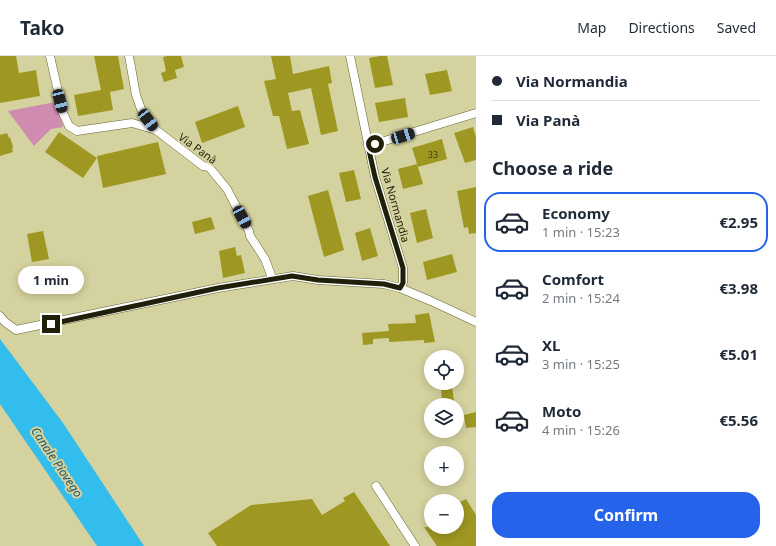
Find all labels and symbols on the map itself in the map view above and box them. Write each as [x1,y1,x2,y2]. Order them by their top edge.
car [51,88,69,114]
car [136,107,160,133]
car [390,127,416,145]
street label: Via Panà [176,129,220,167]
route start [366,135,384,153]
house number: 33 [428,148,438,161]
street label: Via Normandia [378,166,414,244]
car [231,204,253,230]
callout: 1 min [18,266,84,294]
route end [42,315,60,333]
water label: Canale Piovego [27,423,87,501]

